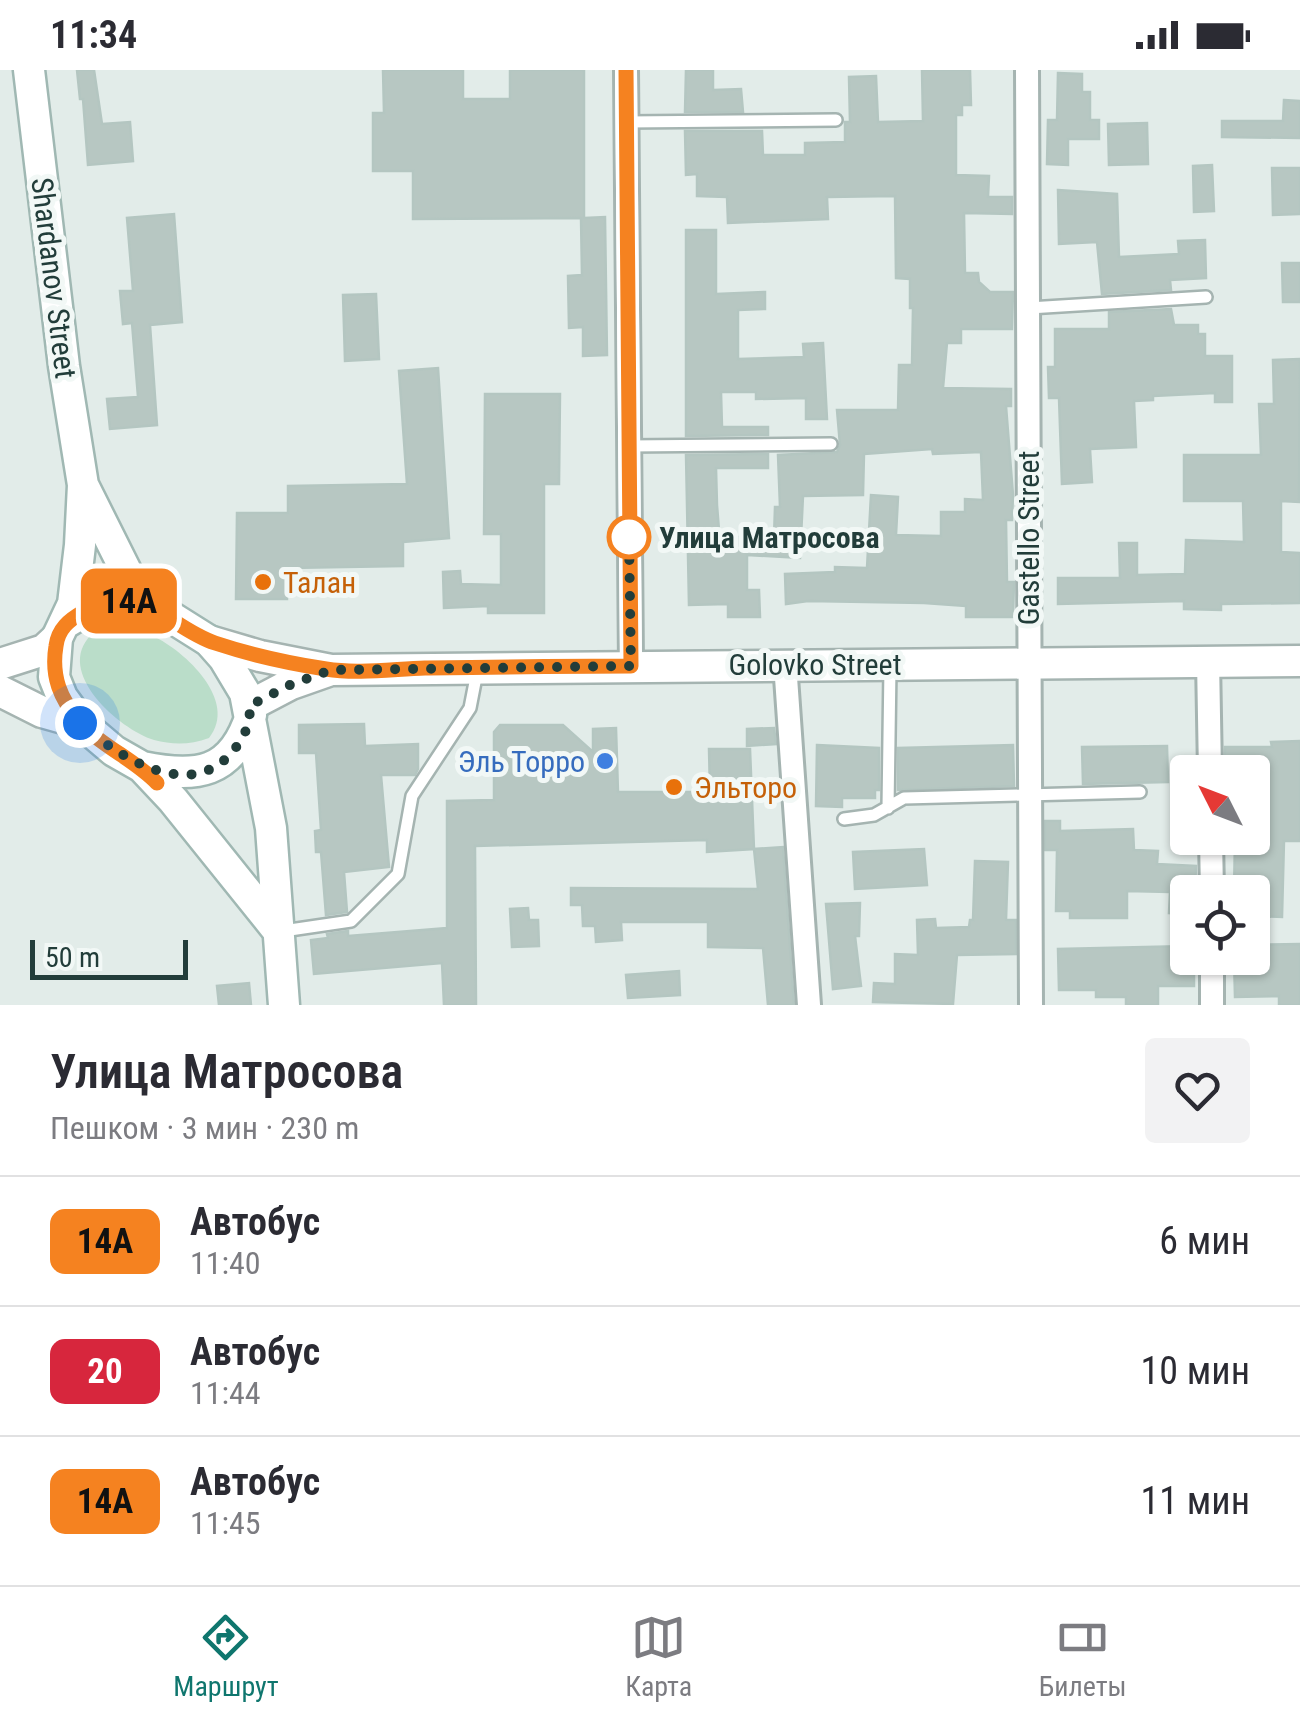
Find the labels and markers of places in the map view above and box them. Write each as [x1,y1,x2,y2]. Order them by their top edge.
marker: Улица Матросова [608,516,650,558]
place label: Улица Матросова [659,520,880,555]
place label: Талан [283,565,356,600]
marker: Талан [252,571,274,593]
place label: Эль Торро [458,744,585,779]
marker: Эль Торро [594,750,616,772]
place label: Эльторо [694,770,797,805]
marker: Эльторо [663,776,685,798]

